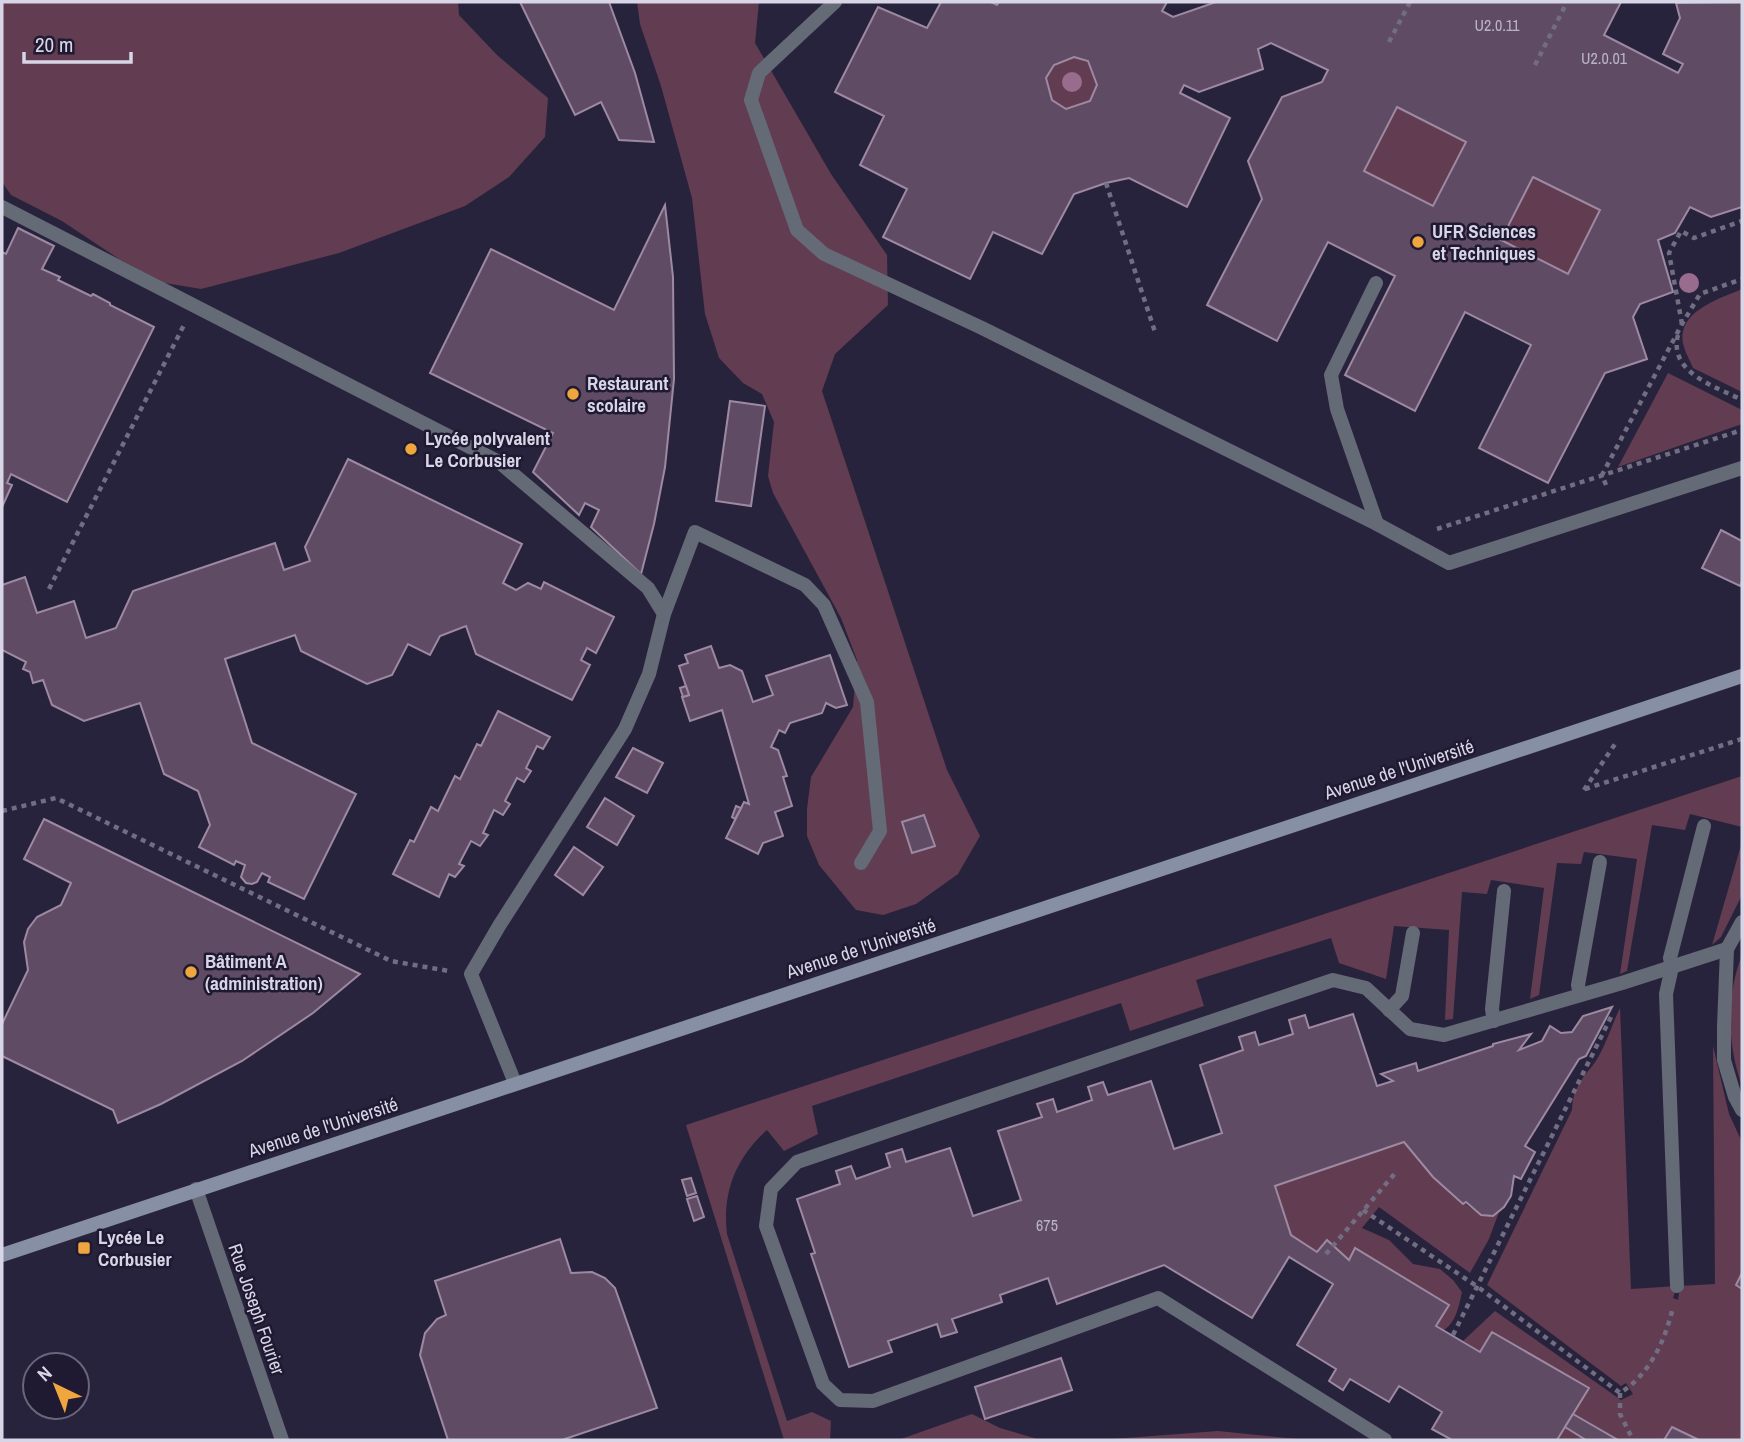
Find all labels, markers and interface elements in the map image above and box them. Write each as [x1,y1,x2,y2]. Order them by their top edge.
house number: U2.0.11 [1475,14,1520,36]
scale bar [24,21,131,65]
text: 20 m [35,30,73,59]
house number: U2.0.01 [1581,47,1628,69]
place label: UFR Sciences et Techniques [1432,218,1536,266]
marker: UFR Sciences et Techniques [1410,234,1426,250]
place label: Restaurant scolaire [587,370,668,418]
marker: Restaurant scolaire [565,386,581,402]
place label: Lycée polyvalent Le Corbusier [425,425,550,473]
marker: Lycée polyvalent Le Corbusier [403,441,419,457]
street label: Avenue de l'Université [1320,733,1477,806]
street label: Avenue de l'Université [782,912,939,985]
place label: Bâtiment A (administration) [205,948,323,996]
marker: Bâtiment A (administration) [183,964,199,980]
street label: Avenue de l'Université [244,1091,401,1164]
house number: 675 [1036,1214,1058,1236]
place label: Lycée Le Corbusier [98,1224,172,1272]
marker: Lycée Le Corbusier [76,1240,92,1256]
street label: Rue Joseph Fourier [222,1240,292,1379]
north arrow [21,1351,91,1421]
text: N [31,1360,57,1387]

